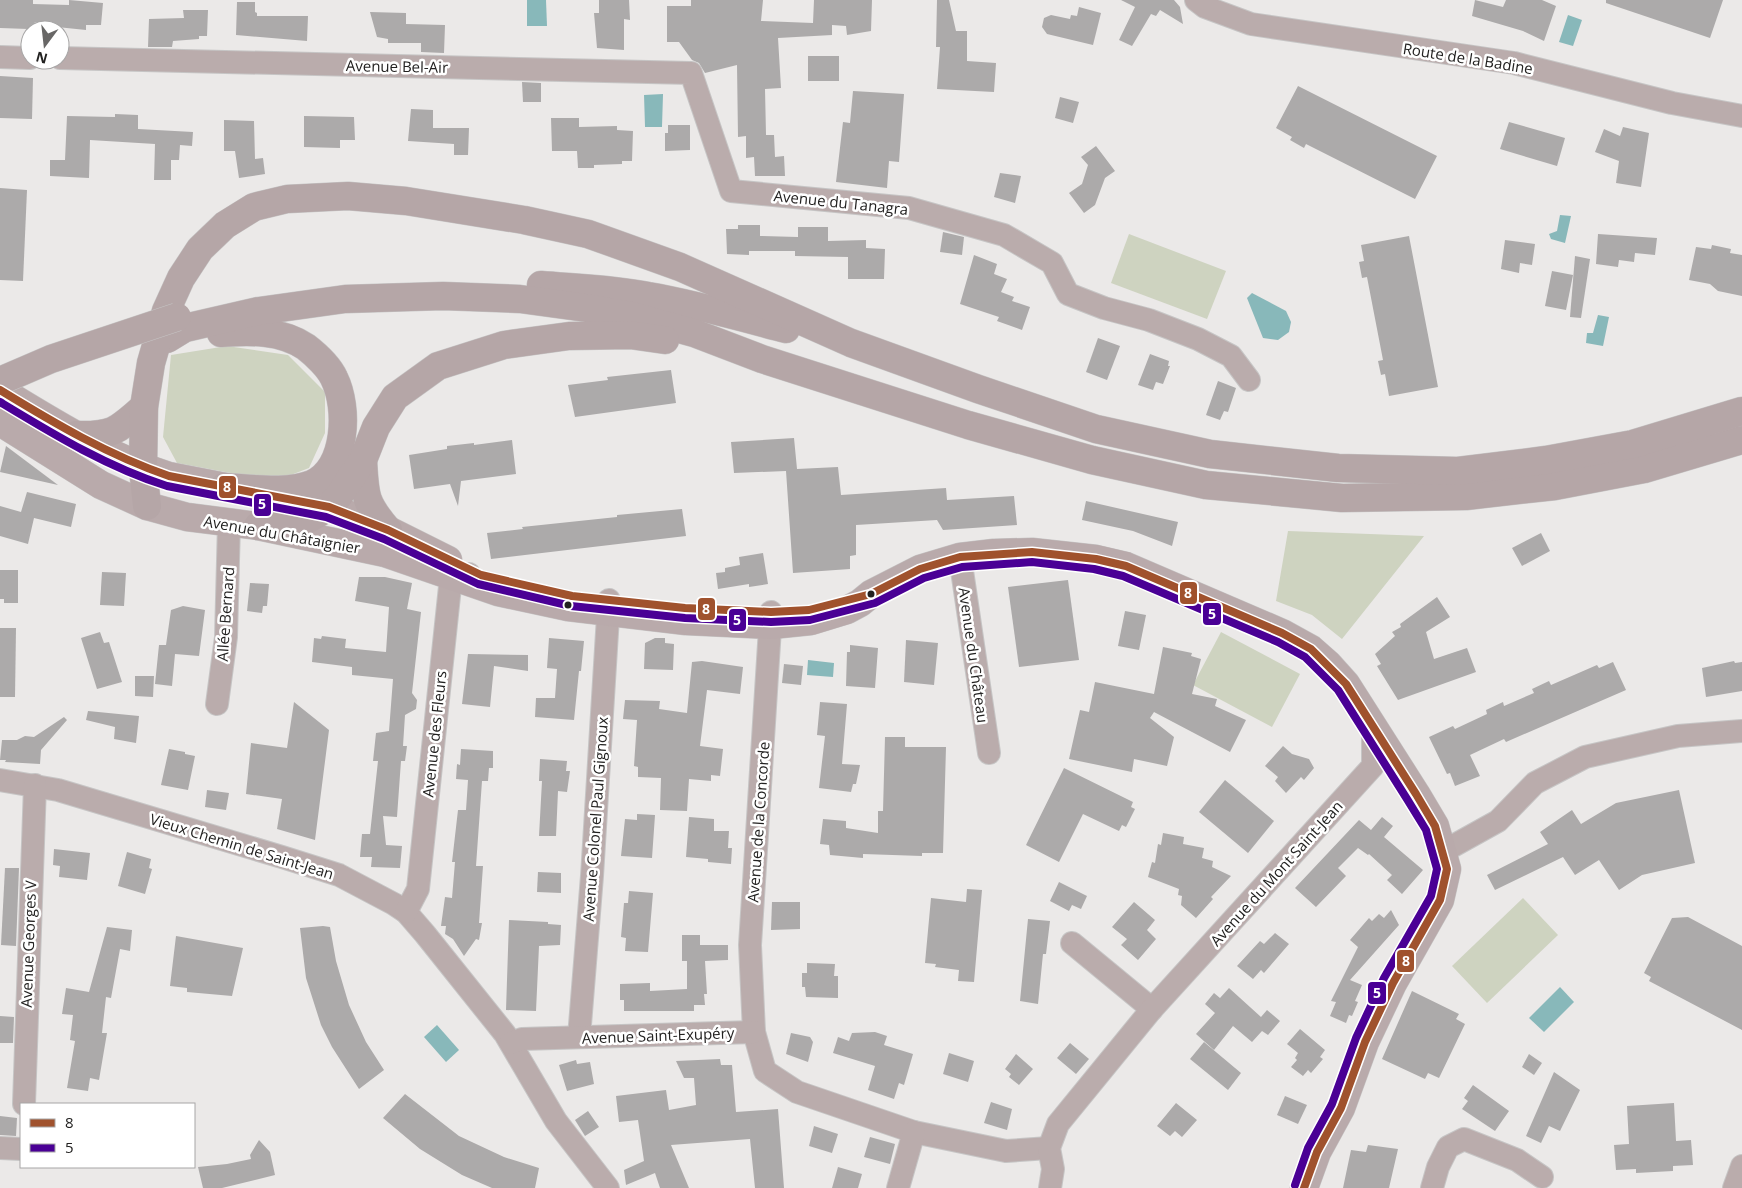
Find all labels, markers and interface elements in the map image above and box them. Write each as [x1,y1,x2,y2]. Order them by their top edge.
north arrow [20,20,70,70]
street label: Route de la Badine [1402,38,1534,78]
text: N [34,47,49,69]
street label: Avenue Bel-Air [346,55,448,77]
street label: Avenue du Tanagra [773,185,909,219]
line badge: 8 [218,475,237,499]
text: 8 [223,477,231,496]
line badge: 5 [253,493,272,517]
text: 5 [258,494,266,513]
street label: Avenue du Châtaignier [202,510,362,558]
street label: Allée Bernard [212,566,238,662]
line badge: 8 [1179,581,1198,605]
text: 8 [1184,583,1192,602]
street label: Avenue du Château [955,586,993,724]
unlabelled marker [866,589,876,599]
line badge: 8 [697,597,716,621]
text: 8 [702,599,710,618]
unlabelled marker [563,600,573,610]
line badge: 5 [1202,602,1222,626]
text: 5 [1208,604,1216,623]
line badge: 5 [728,608,747,632]
text: 5 [733,610,741,629]
street label: Avenue des Fleurs [417,670,451,798]
street label: Avenue Colonel Paul Gignoux [578,716,612,922]
street label: Avenue de la Concorde [742,741,774,903]
street label: Avenue du Mont Saint-Jean [1205,796,1347,950]
street label: Vieux Chemin de Saint-Jean [148,808,336,884]
street label: Avenue Georges V [16,880,40,1008]
line badge: 8 [1396,949,1415,973]
text: 8 [1402,951,1410,970]
line badge: 5 [1367,981,1387,1005]
text: 5 [1373,983,1381,1002]
street label: Avenue Saint-Exupéry [581,1022,735,1048]
legend [20,1103,195,1168]
text: 8 [65,1112,74,1132]
text: 5 [65,1137,74,1157]

